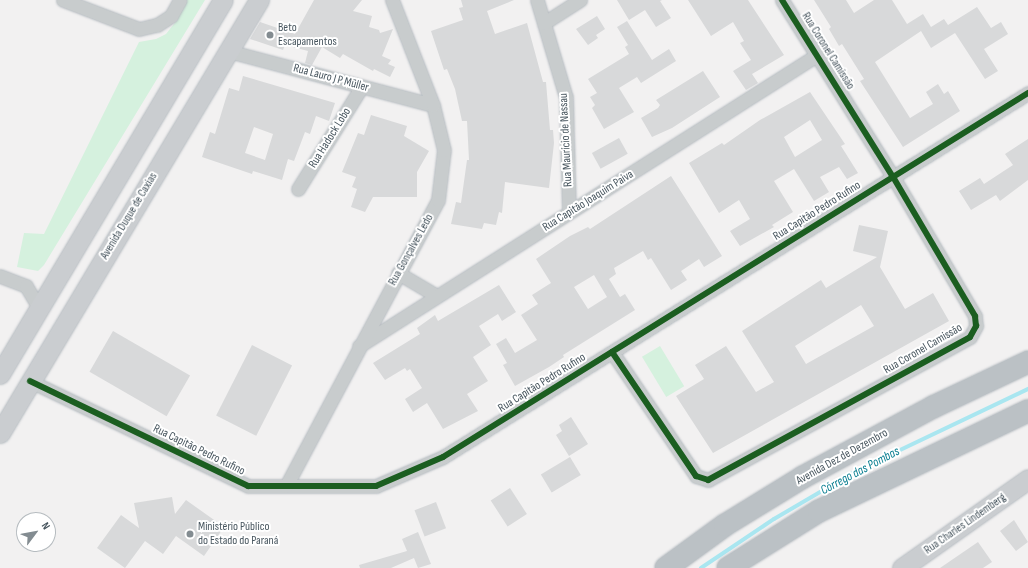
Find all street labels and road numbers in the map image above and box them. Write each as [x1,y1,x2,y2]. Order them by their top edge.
street label: Rua Coronel Camissão [798,10,858,92]
street label: Rua Lauro J P Müller [292,61,370,95]
street label: Rua Maurício de Nassau [556,93,576,187]
street label: Rua Hadock Lobo [306,105,354,171]
street label: Rua Capitão Joaquim Paiva [540,167,636,235]
street label: Avenida Duque de Caxias [97,170,161,262]
street label: Rua Capitão Pedro Rufino [771,178,863,244]
street label: Rua Gonçalves Ledo [385,212,437,288]
street label: Rua Coronel Camissão [881,321,965,377]
street label: Rua Capitão Pedro Rufino [496,350,588,416]
street label: Rua Capitão Pedro Rufino [151,421,247,479]
street label: Avenida Dez de Dezembro [794,426,890,488]
street label: Rua Charles Lindemberg [921,490,1009,558]

